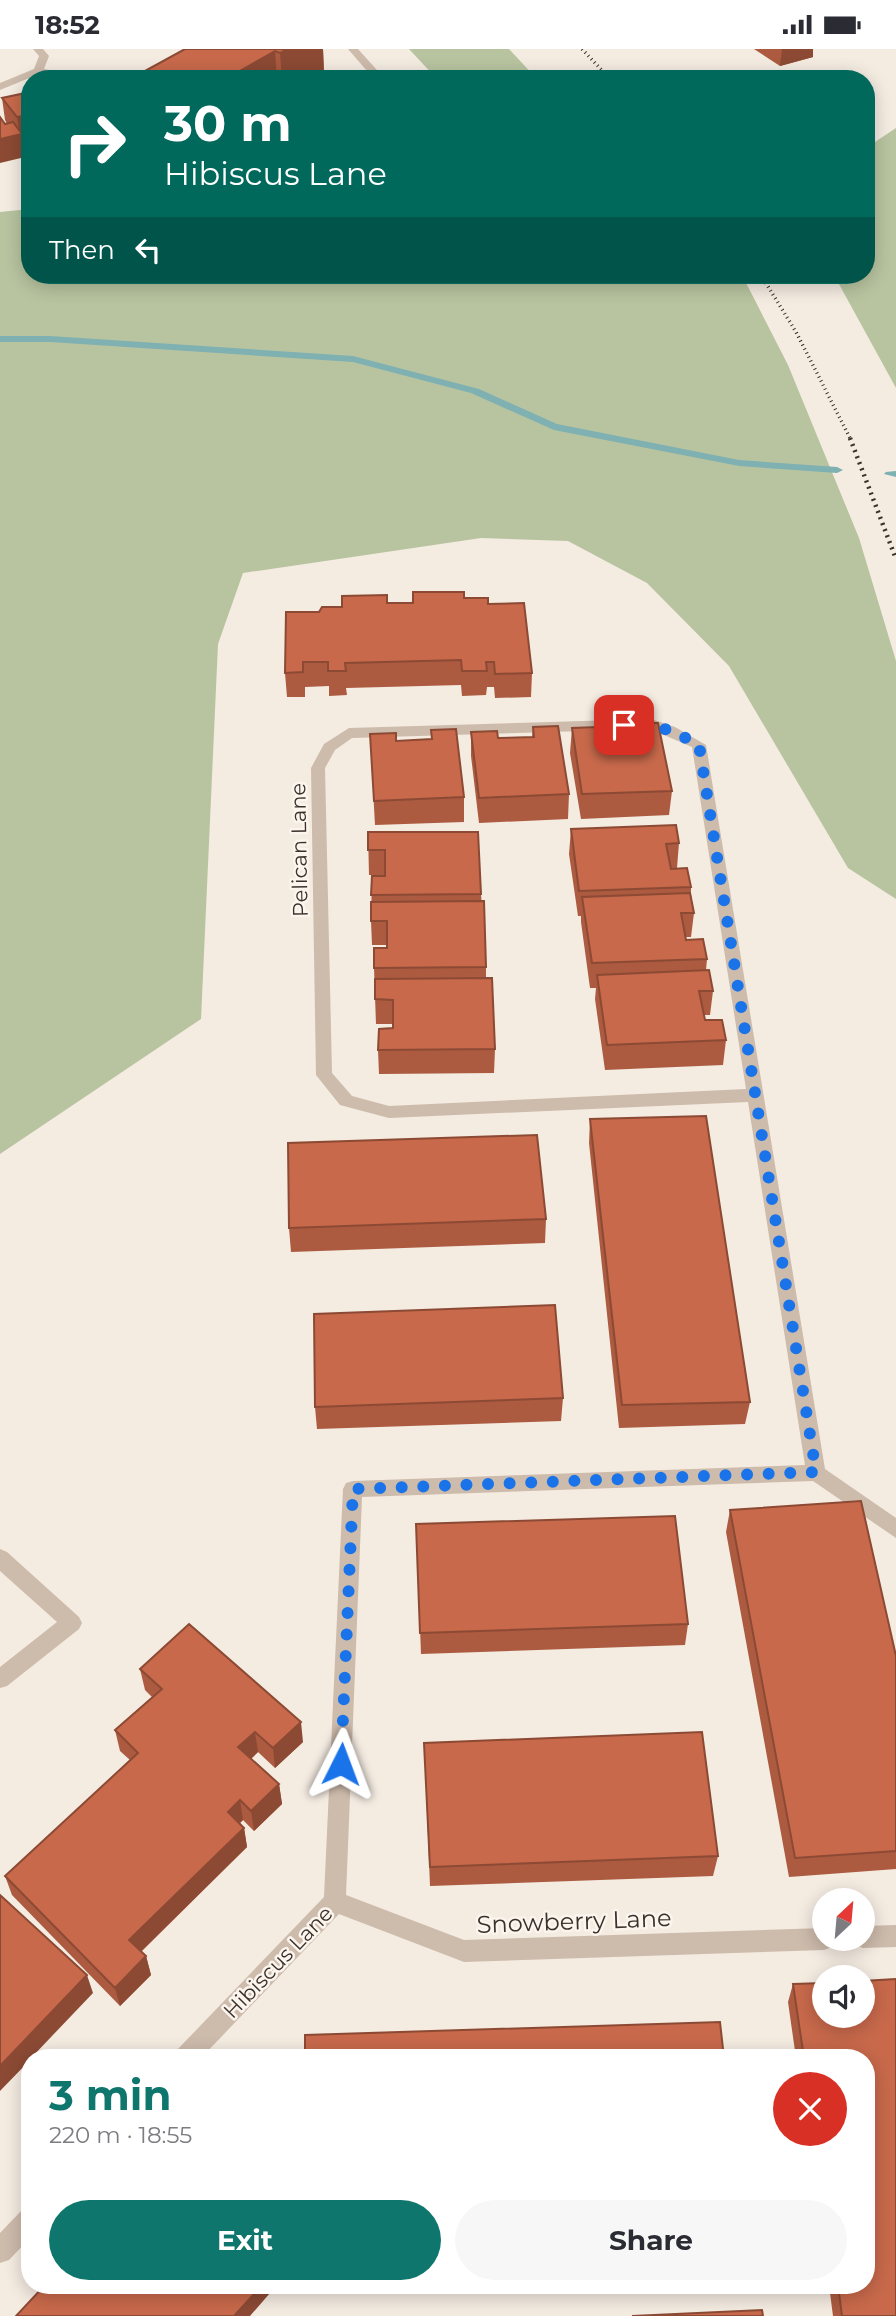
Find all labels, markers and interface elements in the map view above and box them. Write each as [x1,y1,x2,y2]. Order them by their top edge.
text: 18:52 [35,9,100,41]
text: 30 m [164,94,292,153]
icon: right [49,98,140,189]
text: Hibiscus Lane [164,154,387,193]
icon: left [129,231,167,269]
text: Then [49,234,115,266]
pin [594,695,654,755]
icon: arrive [605,706,643,744]
street label: Pelican Lane [285,783,313,917]
position arrow [304,1727,378,1801]
north arrow [812,1888,875,1951]
map controls [812,1888,875,2028]
street label: Hibiscus Lane [218,1901,338,2023]
street label: Snowberry Lane [476,1903,672,1939]
button: sound [812,1965,875,2028]
text: 3 min [49,2069,171,2121]
button: close [773,2072,847,2146]
text: 220 m · 18:55 [49,2121,192,2149]
button: Exit [49,2200,441,2280]
button: Share [455,2200,847,2280]

